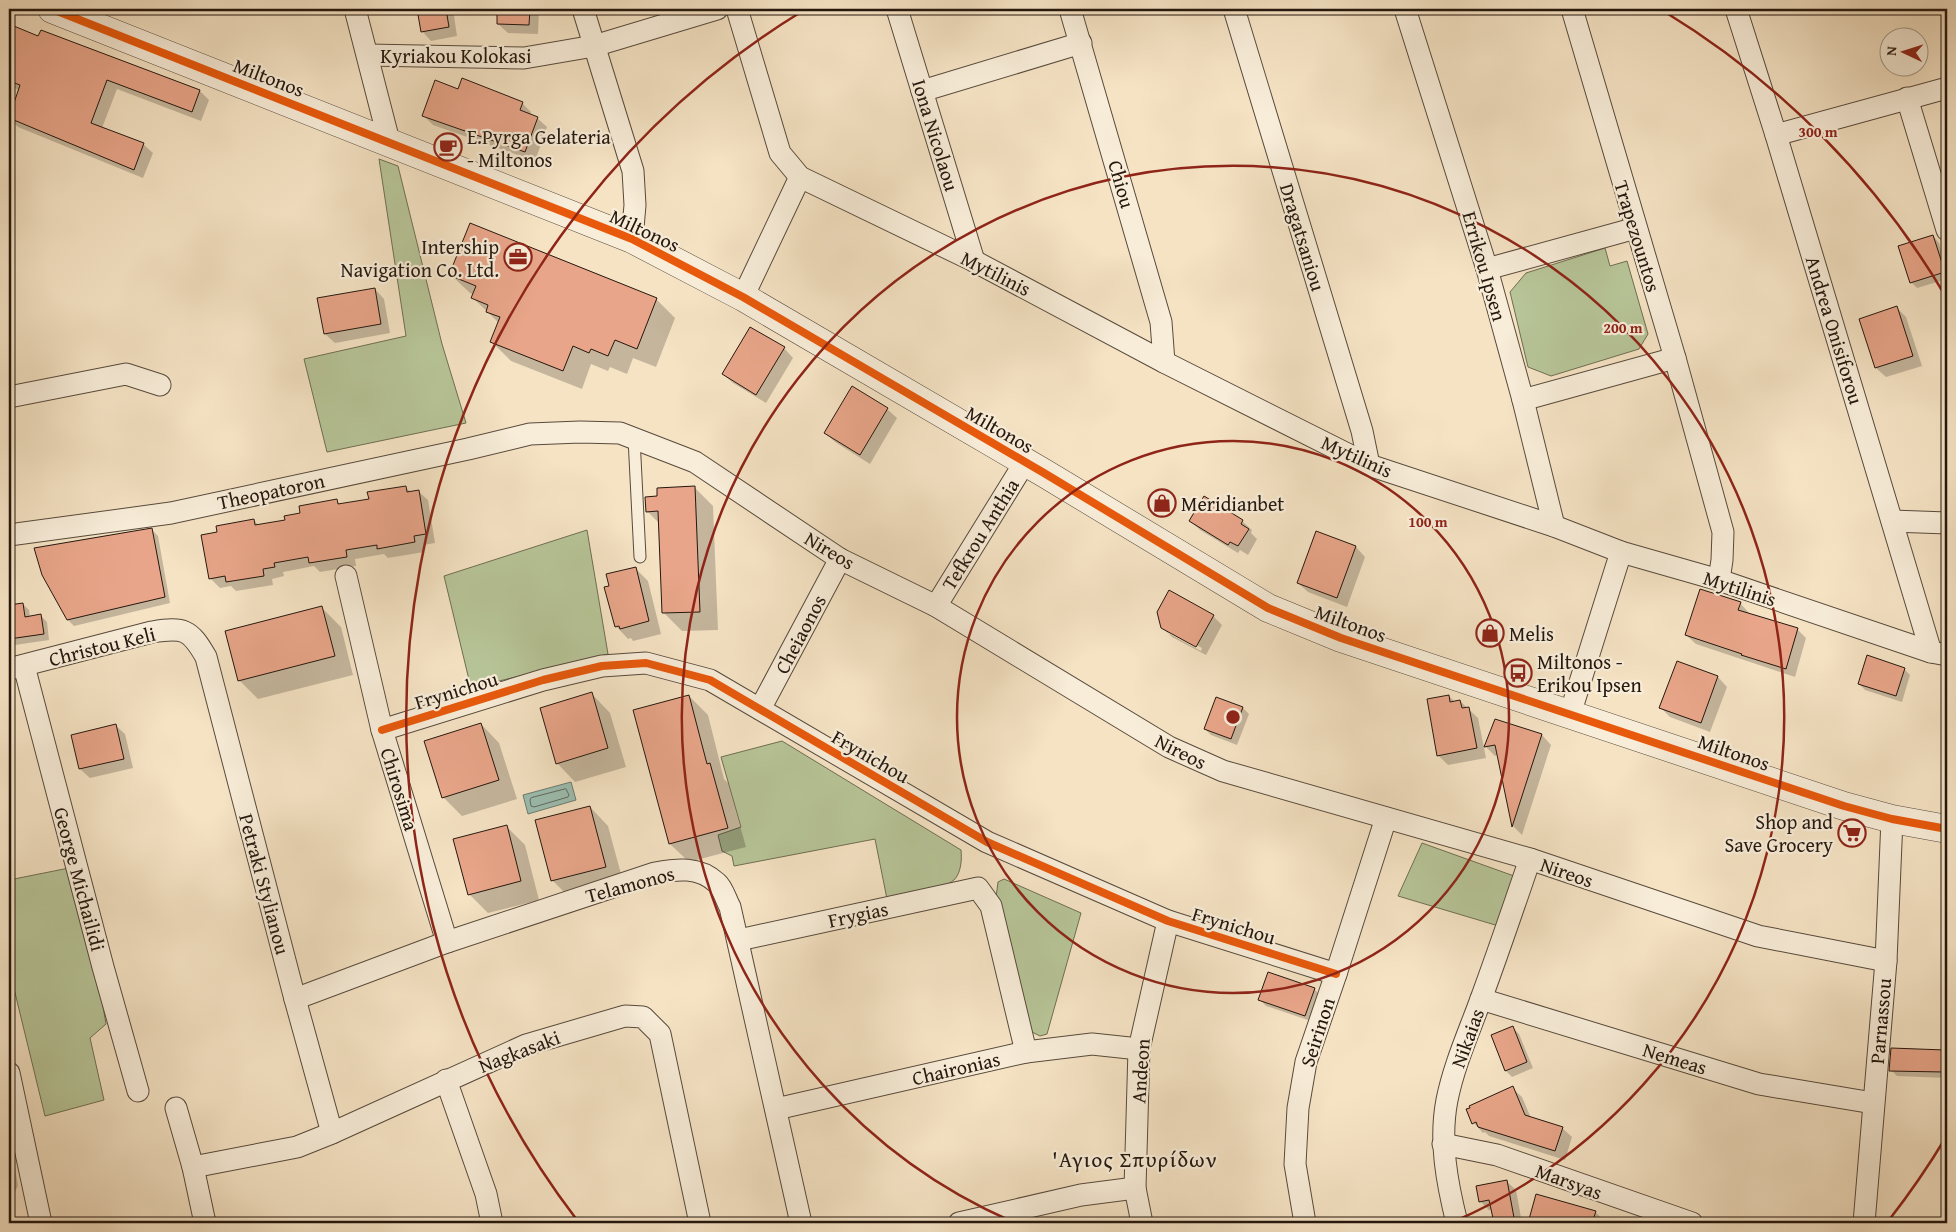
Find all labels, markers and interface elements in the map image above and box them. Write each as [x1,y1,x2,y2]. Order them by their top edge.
north arrow [1878,28,1928,78]
street label: Kyriakou Kolokasi [380,41,532,70]
text: N [1881,45,1901,56]
street label: Miltonos [229,50,309,104]
street label: Iona Nicolaou [905,76,967,195]
text: 300 m [1798,121,1838,142]
place label: E.Pyrga Gelateria - Miltonos [467,122,611,174]
cafe icon: E.Pyrga Gelateria - Miltonos [433,132,463,162]
street label: Chiou [1101,157,1143,212]
street label: Trapezountos [1607,177,1669,295]
street label: Dragatsaniou [1273,179,1333,295]
street label: Miltonos [605,201,685,259]
street label: Errikou Ipsen [1456,208,1514,324]
place label: Intership Navigation Co. Ltd. [341,232,499,284]
office icon: Intership Navigation Co. Ltd. [503,242,533,272]
street label: Mytilinis [956,243,1036,303]
street label: Andrea Onisiforou [1799,252,1871,408]
text: 200 m [1603,317,1643,338]
street label: Miltonos [961,398,1039,460]
street label: Mytilinis [1317,427,1397,485]
street label: Theopatoron [215,465,327,517]
street label: Tefkrou Anthia [934,472,1026,595]
shop icon: Meridianbet [1147,488,1177,518]
place label: Meridianbet [1181,489,1284,518]
text: 100 m [1408,511,1448,532]
street label: Nireos [799,524,861,576]
street label: Mytilinis [1700,563,1780,613]
street label: Cheiaonos [767,589,833,679]
street label: Miltonos [1311,597,1391,649]
shop icon: Melis [1475,618,1505,648]
street label: Christou Keli [46,619,159,673]
place label: Melis [1509,619,1554,648]
place label: Miltonos - Erikou Ipsen [1537,647,1642,699]
bus stop icon: Miltonos - Erikou Ipsen [1503,658,1533,688]
street label: Frynichou [411,664,501,716]
centre of rings [1224,708,1242,726]
street label: Frynichou [827,722,915,790]
street label: Nireos [1150,726,1212,776]
street label: Miltonos [1694,726,1774,778]
street label: Chirosima [374,744,426,834]
street label: George Michailidi [47,804,113,954]
place label: Shop and Save Grocery [1724,807,1833,859]
street label: Petraki Stylianou [232,810,298,958]
supermarket icon: Shop and Save Grocery [1837,818,1867,848]
street label: Nireos [1537,849,1597,895]
street label: Telamonos [582,858,678,910]
street label: Frygias [825,893,891,935]
street label: Frynichou [1189,899,1279,951]
street label: Parnassou [1862,977,1898,1065]
street label: Seirinon [1292,994,1342,1070]
street label: Nikaias [1443,1004,1491,1072]
street label: Nagkasaki [474,1022,564,1080]
street label: Nemeas [1639,1035,1711,1081]
street label: Andeon [1123,1038,1157,1104]
street label: Chaironias [909,1044,1003,1092]
district label: 'Αγιος Σπυρίδων [1052,1143,1218,1175]
street label: Marsyas [1532,1156,1606,1206]

